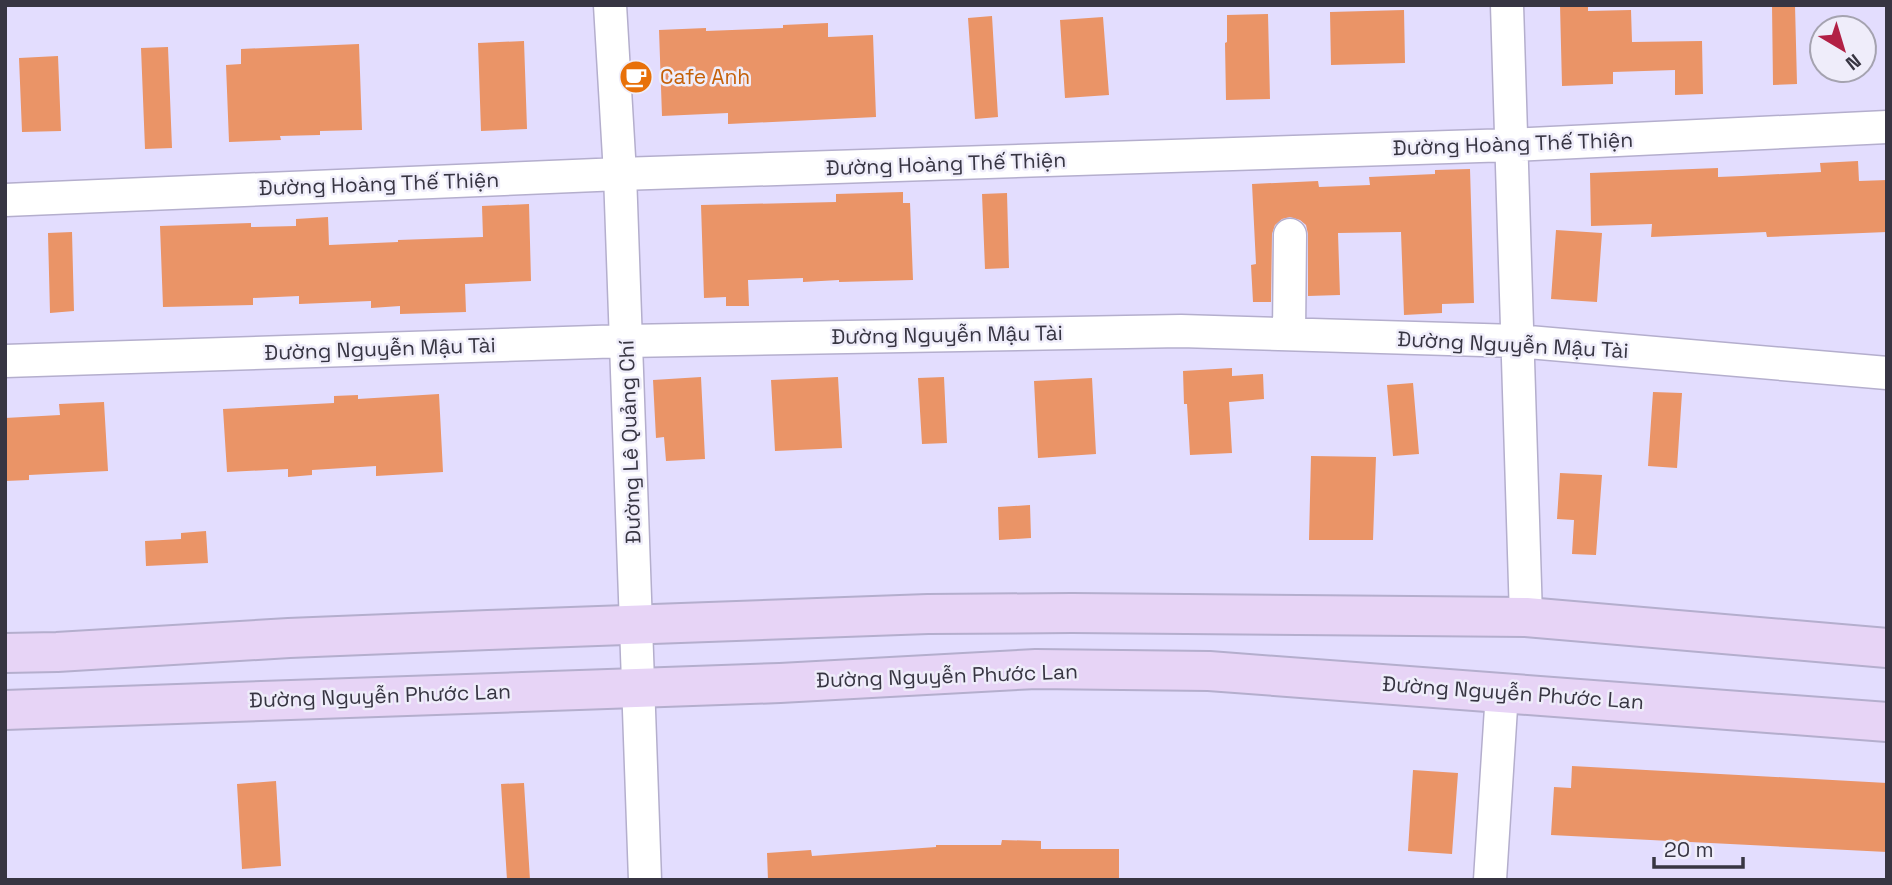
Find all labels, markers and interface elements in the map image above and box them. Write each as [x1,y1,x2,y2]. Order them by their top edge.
north arrow [1808,14,1878,84]
text: N [1840,48,1866,76]
cafe icon: Cafe Anh [617,58,655,96]
place label: Cafe Anh [660,63,750,90]
street label: Đường Hoàng Thế Thiện [1392,126,1634,161]
street label: Đường Hoàng Thế Thiện [825,146,1067,181]
street label: Đường Hoàng Thế Thiện [258,166,500,201]
street label: Đường Nguyễn Mậu Tài [831,319,1063,350]
street label: Đường Nguyễn Mậu Tài [1397,325,1629,364]
street label: Đường Nguyễn Mậu Tài [264,331,496,366]
street label: Đường Lê Quảng Chí [612,339,647,544]
street label: Đường Nguyễn Phước Lan [816,657,1078,694]
street label: Đường Nguyễn Phước Lan [1381,670,1645,715]
street label: Đường Nguyễn Phước Lan [249,677,511,714]
scale bar [1654,826,1743,870]
text: 20 m [1664,836,1714,863]

